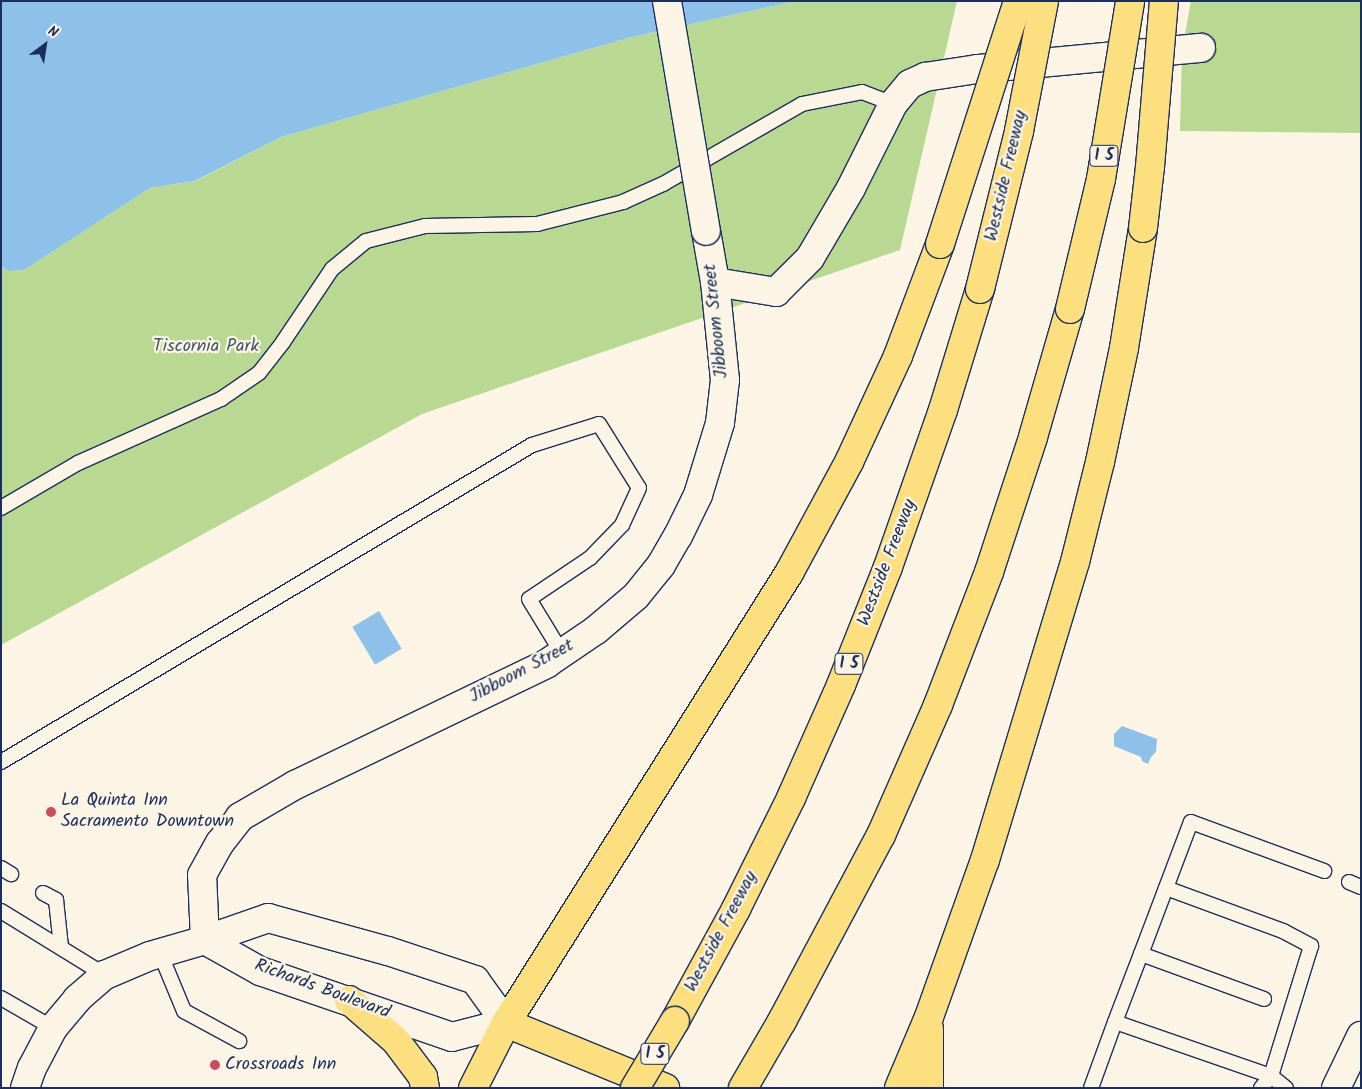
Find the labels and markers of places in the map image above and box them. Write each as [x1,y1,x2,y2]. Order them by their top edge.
place label: La Quinta Inn Sacramento Downtown [61,791,234,834]
marker: La Quinta Inn Sacramento Downtown [45,806,57,818]
place label: Crossroads Inn [225,1054,336,1076]
marker: Crossroads Inn [209,1059,221,1071]

